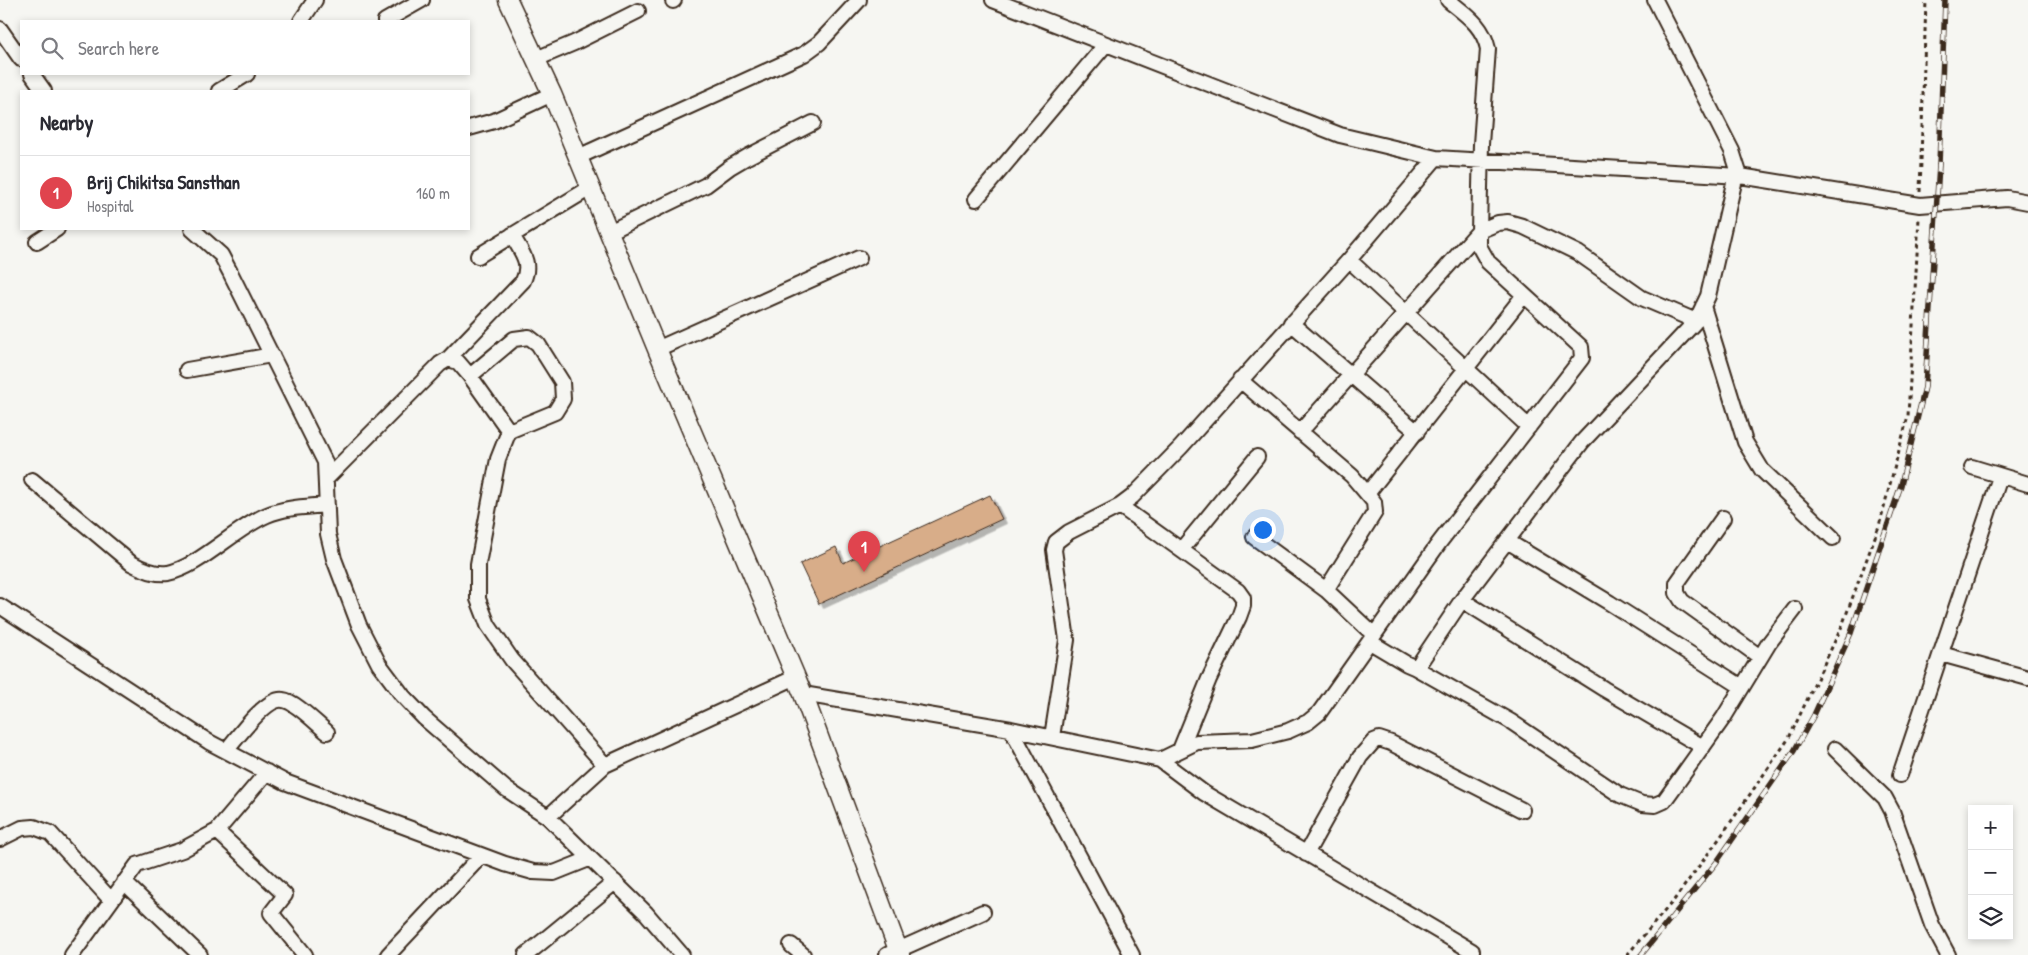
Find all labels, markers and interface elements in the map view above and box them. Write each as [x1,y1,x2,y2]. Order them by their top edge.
search box [20,20,470,75]
icon: search [38,34,66,62]
text: Search here [78,35,159,61]
text: Nearby [40,108,93,137]
text: Brij Chikitsa Sansthan [87,169,240,195]
text: 1 [53,182,59,204]
text: 160 m [416,182,450,204]
text: Hospital [87,195,134,217]
your location [1250,517,1276,543]
pin: 1 [848,531,880,572]
map controls [1968,805,2013,940]
button: + [1968,805,2013,850]
button: − [1968,850,2013,895]
button: layers [1968,895,2013,940]

